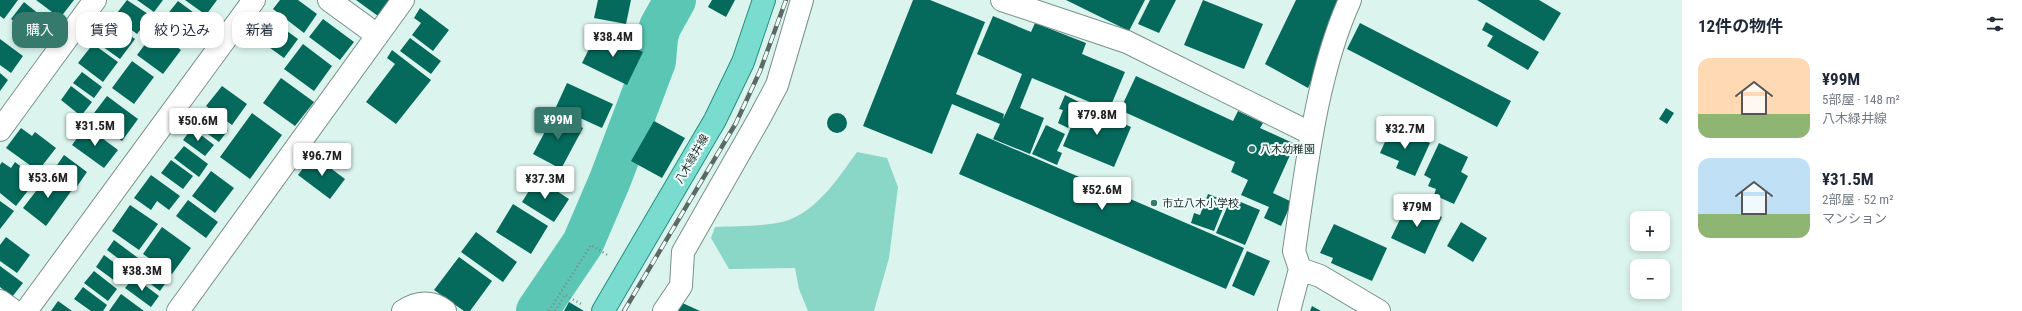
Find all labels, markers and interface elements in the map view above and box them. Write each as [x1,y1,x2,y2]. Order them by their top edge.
chip: 購入 [12,12,68,48]
chip: 賃貸 [76,12,132,48]
chip: 絞り込み [140,12,224,48]
chip: 新着 [232,12,288,48]
icon: filters [1984,13,2006,35]
text: 12件の物件 [1698,16,1783,36]
pin: ¥38.4M [580,24,646,58]
text: ¥38.4M [593,29,633,44]
text: ¥99M [1822,69,1860,89]
icon: home [1730,74,1778,122]
text: 5部屋 · 148 m² [1822,92,1900,107]
pin: ¥79.8M [1064,102,1130,136]
pin: ¥99M [534,107,582,141]
text: ¥79.8M [1077,107,1117,122]
pin: ¥50.6M [165,108,231,142]
text: 八木緑井線 [1822,111,1887,126]
text: ¥99M [543,112,573,127]
pin: ¥31.5M [62,113,128,147]
text: ¥50.6M [178,113,218,128]
pin: ¥32.7M [1372,116,1438,150]
text: ¥31.5M [75,118,115,133]
text: ¥32.7M [1385,121,1425,136]
street label: 八木緑井線 [673,132,711,186]
pin: ¥96.7M [289,143,355,177]
place label: 八木幼稚園 [1260,143,1315,156]
marker: 八木幼稚園 [1247,144,1257,154]
text: ¥96.7M [302,148,342,163]
pin: ¥53.6M [15,165,81,199]
pin: ¥37.3M [512,166,578,200]
text: ¥31.5M [1822,169,1874,189]
text: ¥53.6M [28,170,68,185]
text: ¥37.3M [525,171,565,186]
icon: home [1730,174,1778,222]
pin: ¥52.6M [1069,177,1135,211]
text: ¥52.6M [1082,182,1122,197]
text: 2部屋 · 52 m² [1822,192,1893,207]
pin: ¥79M [1393,194,1441,228]
place label: 市立八木小学校 [1162,197,1239,210]
marker: 市立八木小学校 [1149,198,1159,208]
text: ¥79M [1402,199,1432,214]
map controls [1630,211,1670,299]
button: + [1630,211,1670,251]
text: マンション [1822,211,1887,226]
pin: ¥38.3M [109,258,175,292]
button: − [1630,259,1670,299]
text: ¥38.3M [122,263,162,278]

